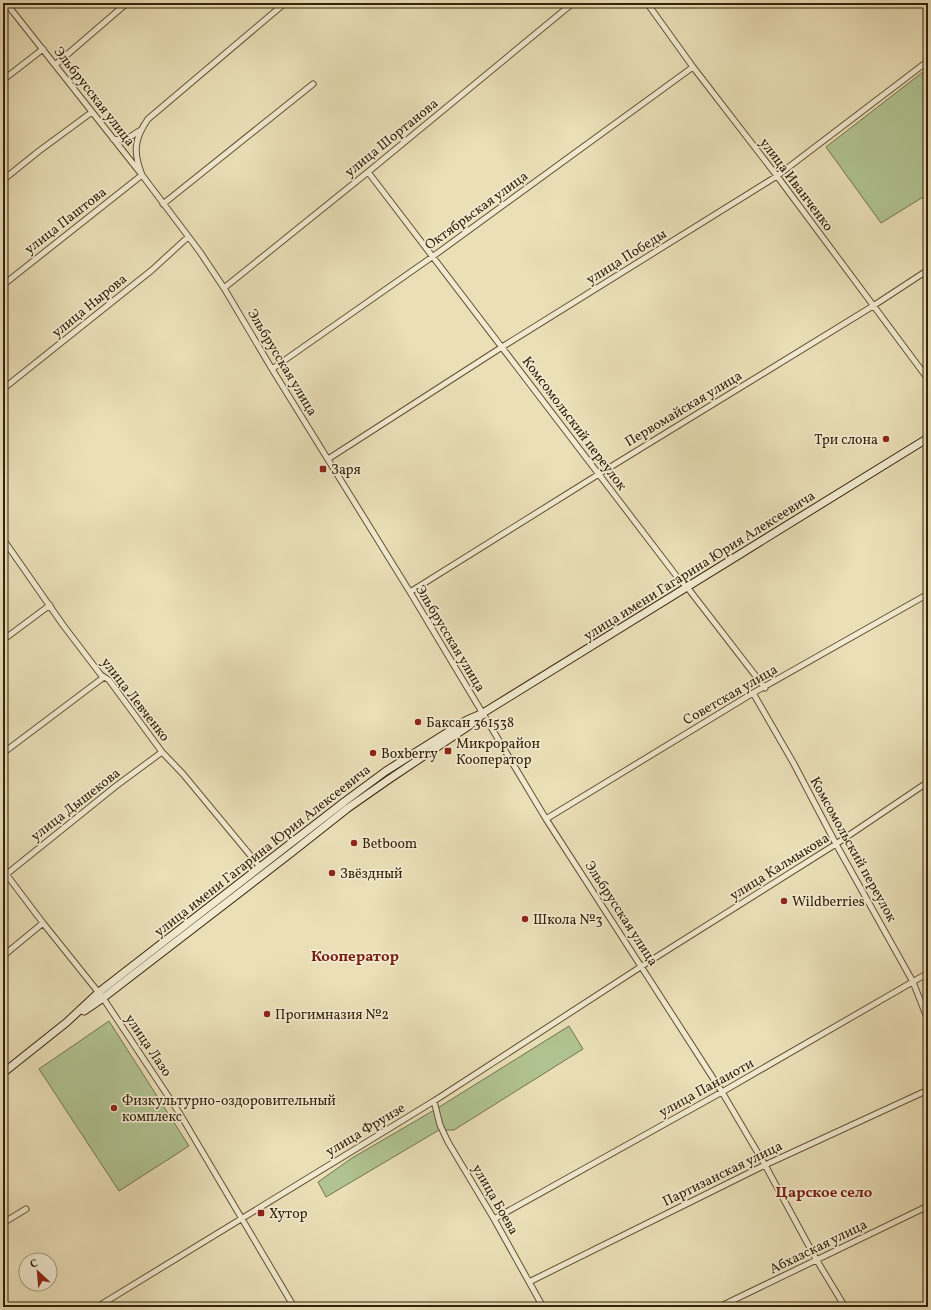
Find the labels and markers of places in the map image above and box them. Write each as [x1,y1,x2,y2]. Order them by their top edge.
place label: Три слона [814,431,878,450]
marker: Три слона [881,434,891,444]
place label: Заря [331,461,361,480]
marker: Заря [318,464,328,474]
place label: Баксан 361538 [426,714,514,733]
marker: Баксан 361538 [413,717,423,727]
place label: Микрорайон Кооператор [456,735,540,770]
place label: Boxberry [381,745,438,764]
marker: Микрорайон Кооператор [443,746,453,756]
marker: Boxberry [368,748,378,758]
place label: Betboom [362,835,417,854]
marker: Betboom [349,838,359,848]
place label: Звёздный [340,865,403,884]
marker: Звёздный [327,868,337,878]
place label: Wildberries [792,893,865,912]
marker: Wildberries [779,896,789,906]
place label: Школа №3 [533,911,603,930]
marker: Школа №3 [520,914,530,924]
place label: Прогимназия №2 [275,1006,389,1025]
marker: Прогимназия №2 [262,1009,272,1019]
place label: Физкультурно-оздоровительный комплекс [122,1092,336,1127]
marker: Физкультурно-оздоровительный комплекс [109,1103,119,1113]
place label: Хутор [269,1205,308,1224]
marker: Хутор [256,1208,266,1218]

